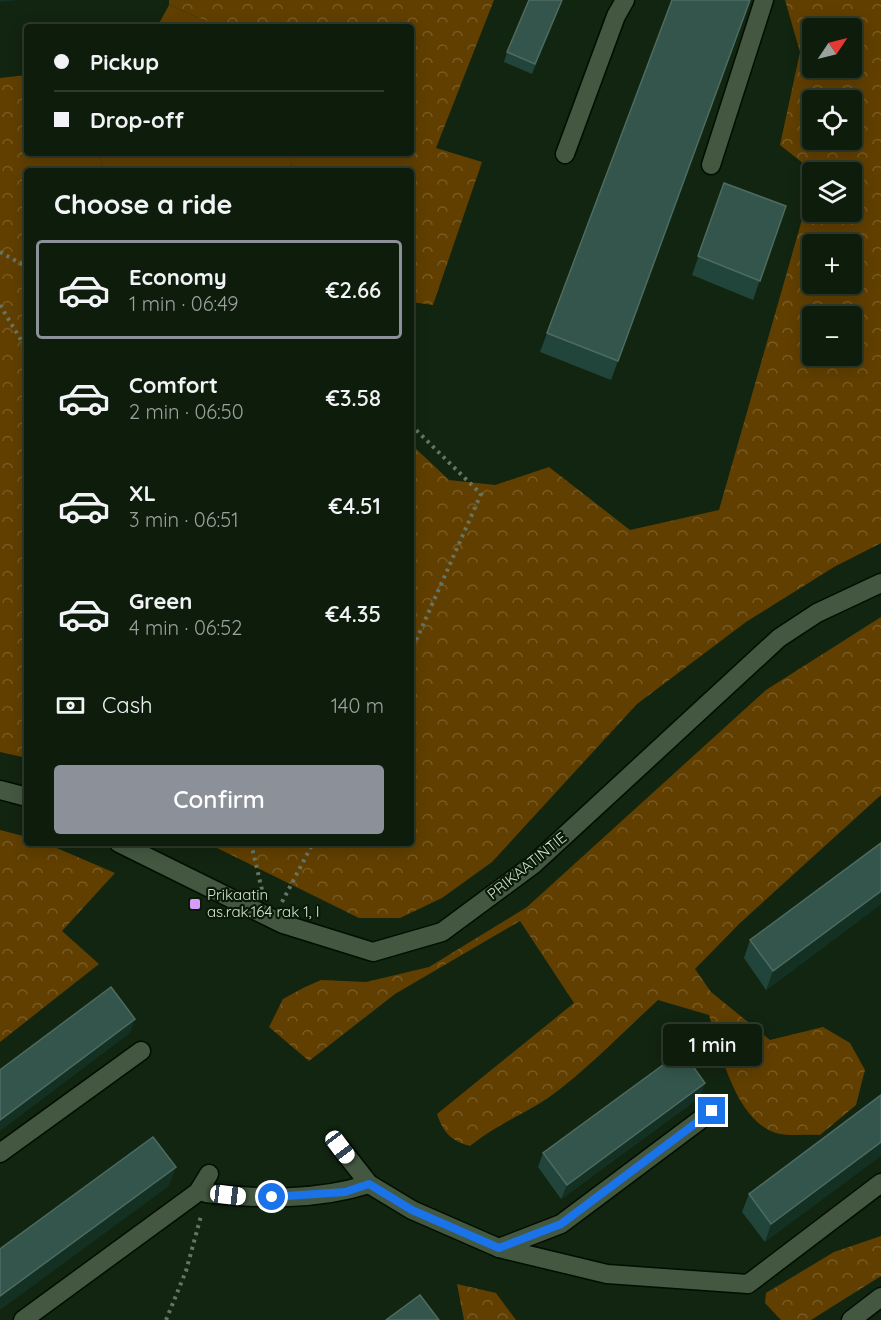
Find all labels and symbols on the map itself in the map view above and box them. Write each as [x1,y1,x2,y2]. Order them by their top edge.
north arrow [802,18,862,78]
street label: PRIKAATINTIE [483,828,570,903]
place label: Prikaatin as.rak.164 rak 1, I [207,885,320,921]
marker: Prikaatin as.rak.164 rak 1, I [188,897,202,911]
callout: 1 min [662,1024,762,1066]
route end [698,1097,725,1124]
car [322,1127,358,1167]
route start [258,1183,285,1210]
car [209,1184,247,1206]

